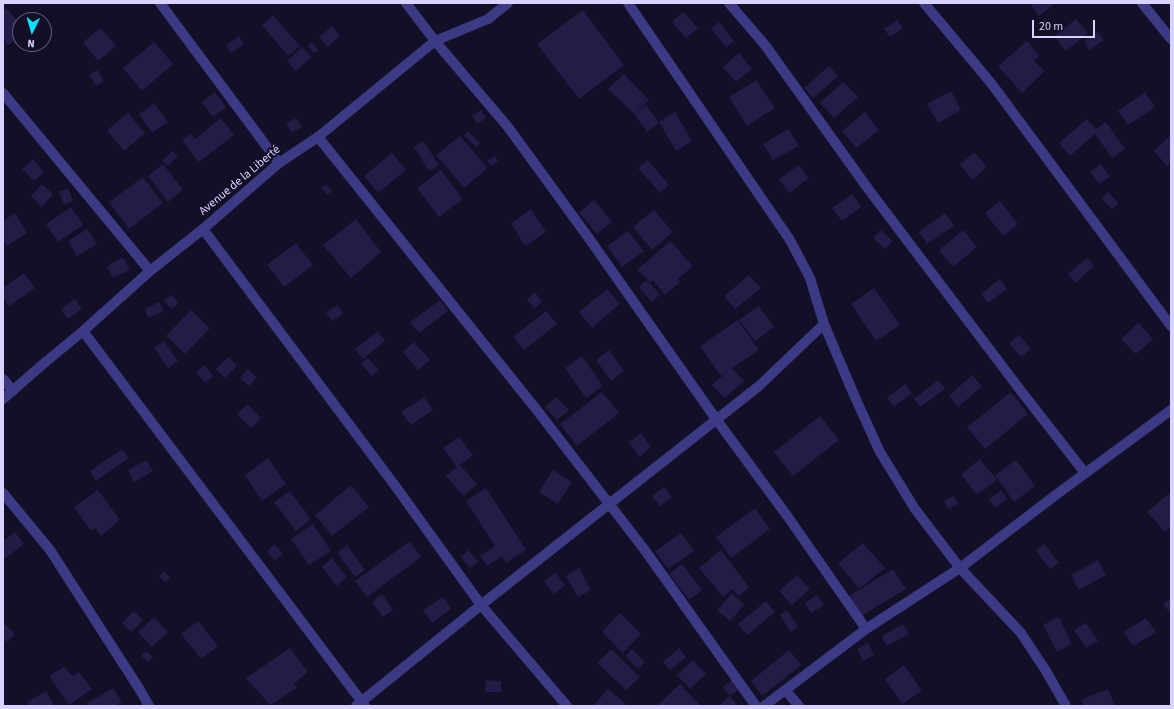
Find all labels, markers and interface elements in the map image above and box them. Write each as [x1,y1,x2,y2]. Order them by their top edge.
north arrow [12,12,52,52]
scale bar [1034,12,1097,38]
text: 20 m [1039,18,1063,35]
text: N [27,36,35,51]
street label: Avenue de la Liberté [197,143,283,219]

